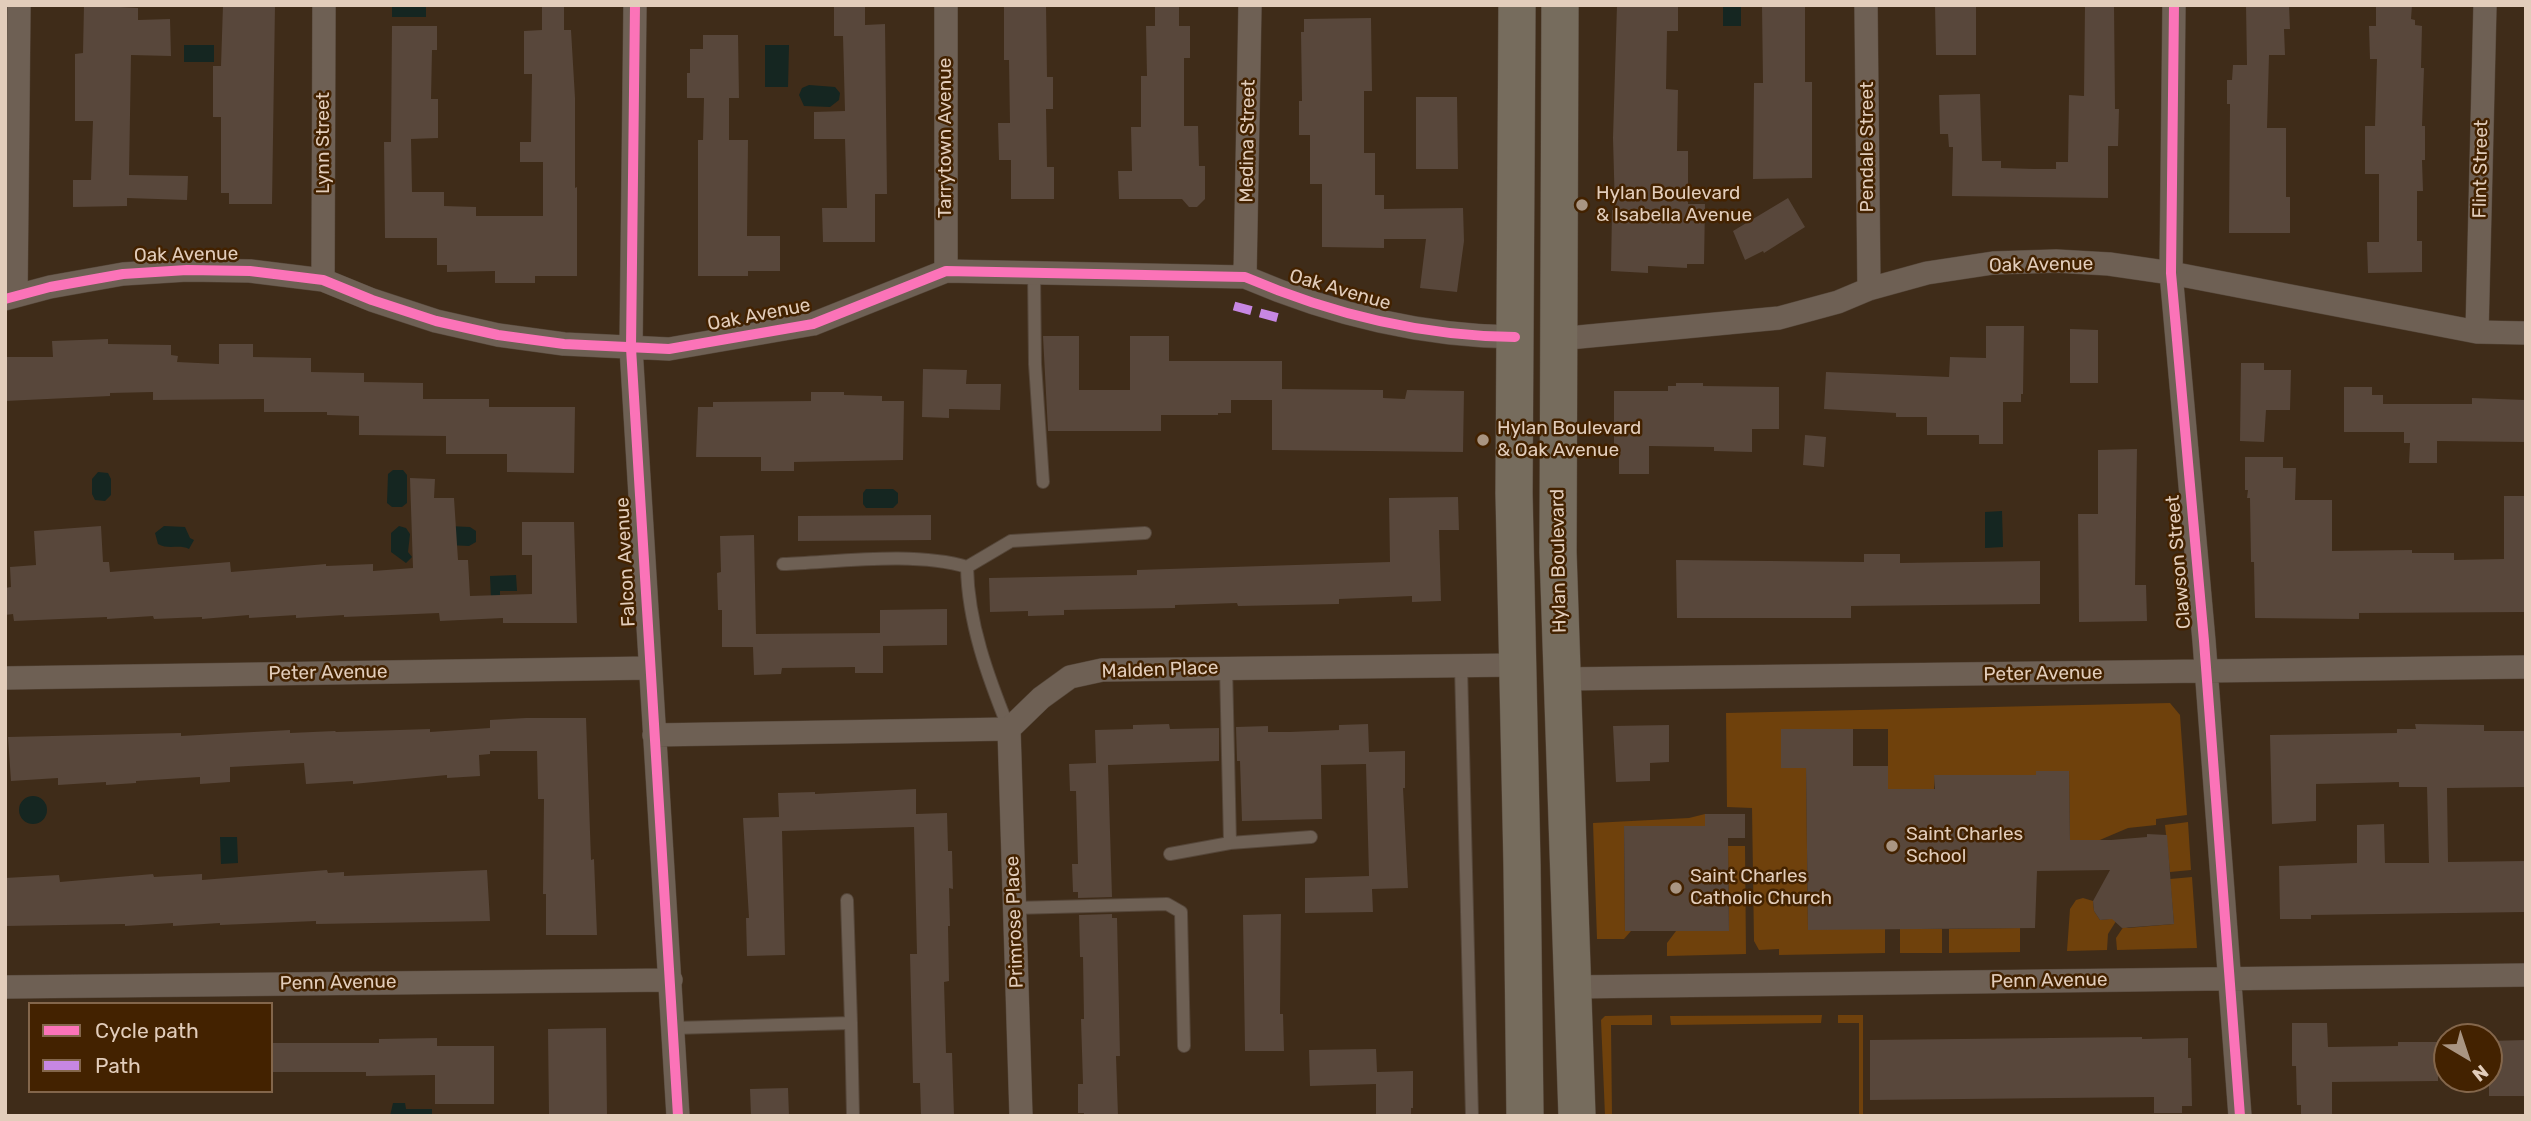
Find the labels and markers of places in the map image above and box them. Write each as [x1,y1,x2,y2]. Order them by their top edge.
place label: Hylan Boulevard & Isabella Avenue [1596,183,1752,227]
marker: Hylan Boulevard & Isabella Avenue [1574,197,1590,213]
place label: Hylan Boulevard & Oak Avenue [1497,418,1641,462]
marker: Hylan Boulevard & Oak Avenue [1475,432,1491,448]
place label: Saint Charles School [1906,824,2023,868]
marker: Saint Charles School [1884,838,1900,854]
place label: Saint Charles Catholic Church [1690,866,1832,910]
marker: Saint Charles Catholic Church [1668,880,1684,896]

